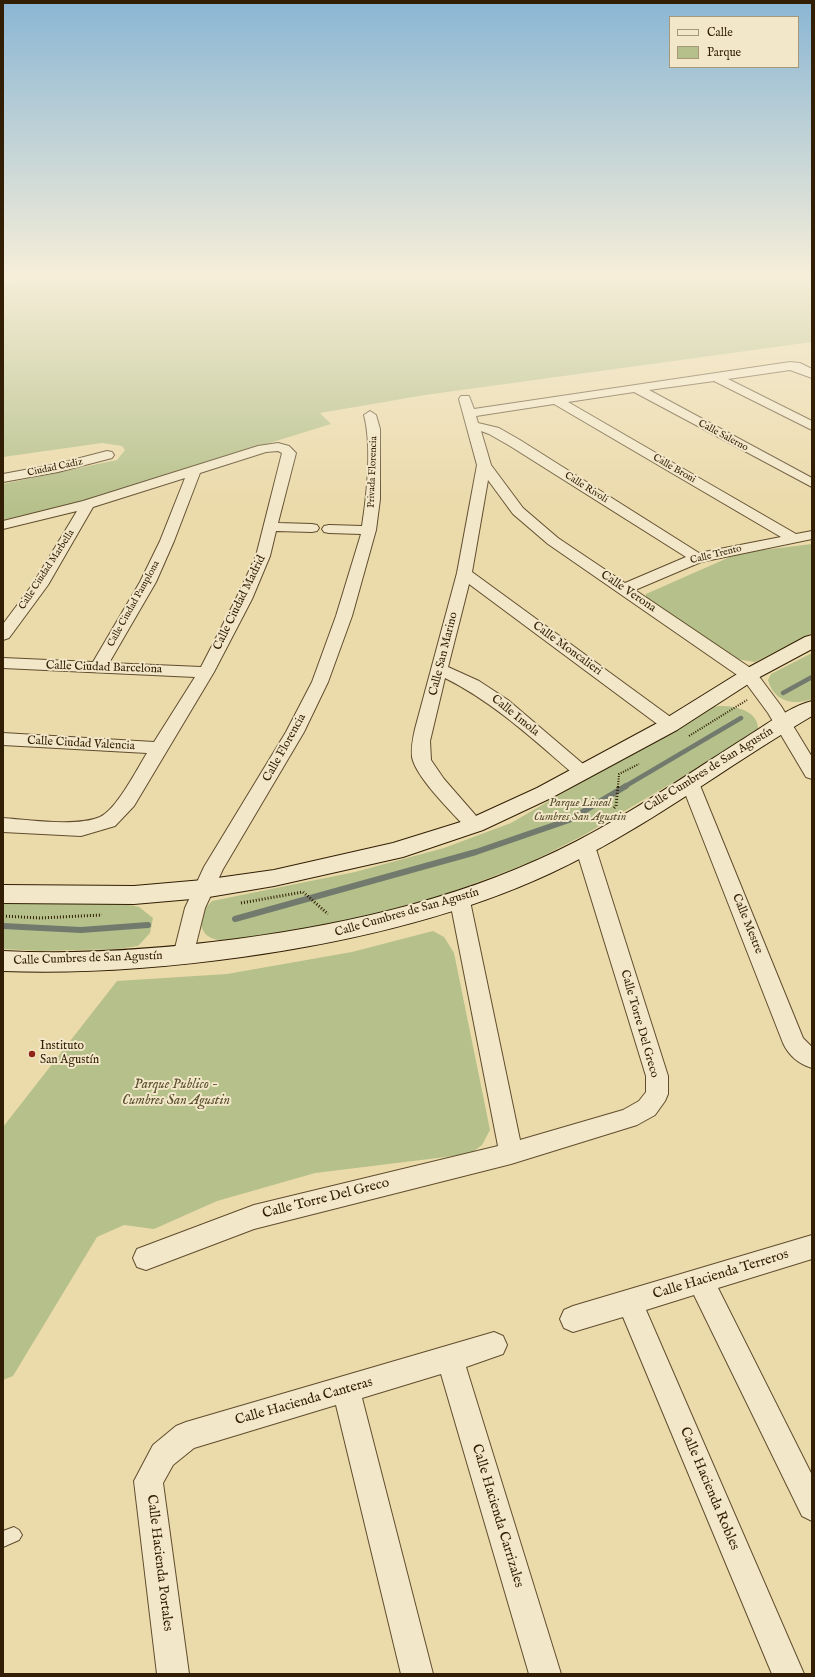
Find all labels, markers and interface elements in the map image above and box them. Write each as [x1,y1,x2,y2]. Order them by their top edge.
legend [669,16,799,68]
text: Calle [707,25,733,40]
text: Parque [707,45,741,60]
street label: Calle Salerno [696,418,750,454]
street label: Privada Florencia [366,436,380,508]
street label: Calle Broni [651,452,697,486]
street label: Ciudad Cadiz [26,456,84,480]
street label: Calle Rivoli [562,470,610,506]
street label: Calle Ciudad Marbella [17,528,77,612]
street label: Calle Trento [689,543,743,567]
street label: Calle Ciudad Madrid [211,553,269,653]
street label: Calle Ciudad Pamplona [105,559,163,649]
street label: Calle Verona [598,568,658,616]
street label: Calle San Marino [427,611,461,697]
street label: Calle Moncalieri [529,619,605,679]
street label: Calle Ciudad Barcelona [46,659,162,677]
street label: Calle Imola [488,692,542,740]
street label: Calle Florencia [260,711,310,785]
street label: Calle Cumbres de San Agustín [642,724,776,816]
street label: Calle Ciudad Valencia [27,734,135,754]
park label: Parque Lineal Cumbres San Agustin [534,797,626,825]
street label: Calle Cumbres de San Agustín [333,886,481,940]
street label: Calle Mestre [728,892,766,956]
street label: Calle Cumbres de San Agustín [13,949,163,969]
street label: Calle Torre Del Greco [617,968,661,1080]
place label: Instituto San Agustín [40,1040,99,1068]
marker: Instituto San Agustín [27,1049,37,1059]
park label: Parque Publico - Cumbres San Agustin [122,1077,230,1110]
street label: Calle Torre Del Greco [261,1175,391,1223]
street label: Calle Hacienda Terreros [651,1246,791,1304]
street label: Calle Hacienda Canteras [233,1374,375,1430]
street label: Calle Hacienda Robles [675,1425,743,1553]
street label: Calle Hacienda Carrizales [467,1442,527,1590]
street label: Calle Hacienda Portales [142,1494,176,1632]

